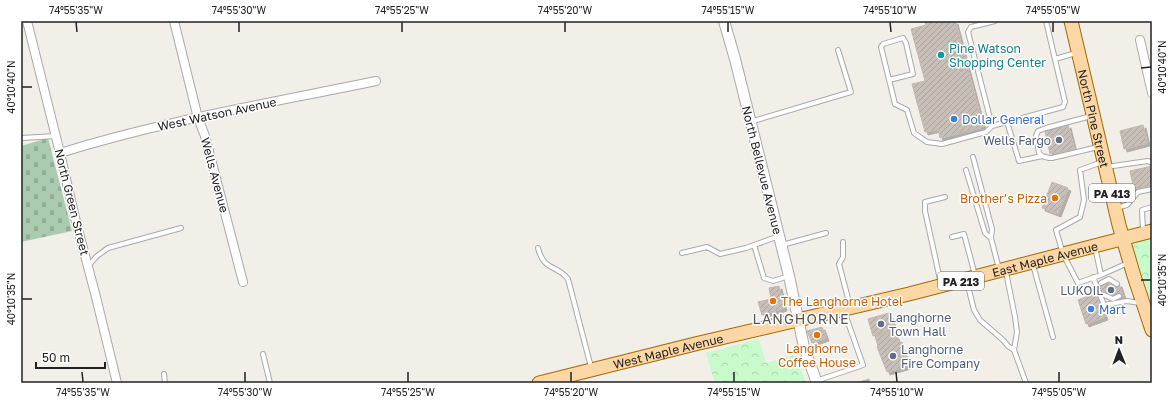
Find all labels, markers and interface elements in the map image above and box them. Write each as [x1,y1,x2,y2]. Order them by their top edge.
text: 74°55'35"W [49,4,103,16]
text: 74°55'30"W [212,4,267,16]
text: 74°55'25"W [375,4,429,16]
text: 74°55'20"W [538,4,593,16]
text: 74°55'15"W [702,4,755,16]
text: 74°55'10"W [863,4,917,16]
text: 74°55'05"W [1026,4,1081,16]
text: 40°10'40"N [1156,40,1168,94]
place label: Pine Watson Shopping Center [949,41,1046,70]
marker: Pine Watson Shopping Center [936,50,946,60]
text: 40°10'40"N [5,60,17,114]
street label: North Pine Street [1075,68,1113,169]
street label: West Watson Avenue [156,94,278,134]
street label: North Bellevue Avenue [739,104,785,236]
place label: Dollar General [962,112,1045,127]
marker: Dollar General [949,114,959,124]
place label: Wells Fargo [983,133,1051,148]
marker: Wells Fargo [1054,135,1064,145]
street label: Wells Avenue [198,136,232,214]
street label: North Green Street [52,147,93,257]
road number: PA 413 [1089,184,1135,202]
place label: Brother’s Pizza [960,191,1047,206]
marker: Brother’s Pizza [1050,193,1060,203]
street label: East Maple Avenue [990,238,1100,280]
text: 40°10'35"N [1156,254,1168,306]
road number: PA 213 [938,272,984,290]
text: 40°10'35"N [5,273,17,325]
place label: LUKOIL [1060,283,1103,298]
marker: LUKOIL [1106,285,1116,295]
place label: The Langhorne Hotel [781,294,903,309]
marker: The Langhorne Hotel [768,296,778,306]
place label: Mart [1099,302,1126,317]
marker: Mart [1086,304,1096,314]
district label: LANGHORNE [753,310,850,327]
place label: Langhorne Town Hall [889,310,951,339]
marker: Langhorne Town Hall [876,319,886,329]
street label: West Maple Avenue [611,330,725,372]
marker: Langhorne Coffee House [812,330,822,340]
north arrow [1099,330,1139,370]
text: N [1115,333,1123,346]
place label: Langhorne Coffee House [778,341,856,370]
place label: Langhorne Fire Company [901,342,980,371]
scale bar [36,344,105,370]
text: 50 m [42,350,70,365]
marker: Langhorne Fire Company [888,351,898,361]
text: 74°55'35"W [56,386,110,398]
text: 74°55'30"W [218,386,273,398]
text: 74°55'25"W [381,386,435,398]
text: 74°55'20"W [544,386,599,398]
text: 74°55'15"W [708,386,761,398]
text: 74°55'10"W [870,386,924,398]
text: 74°55'05"W [1032,386,1087,398]

